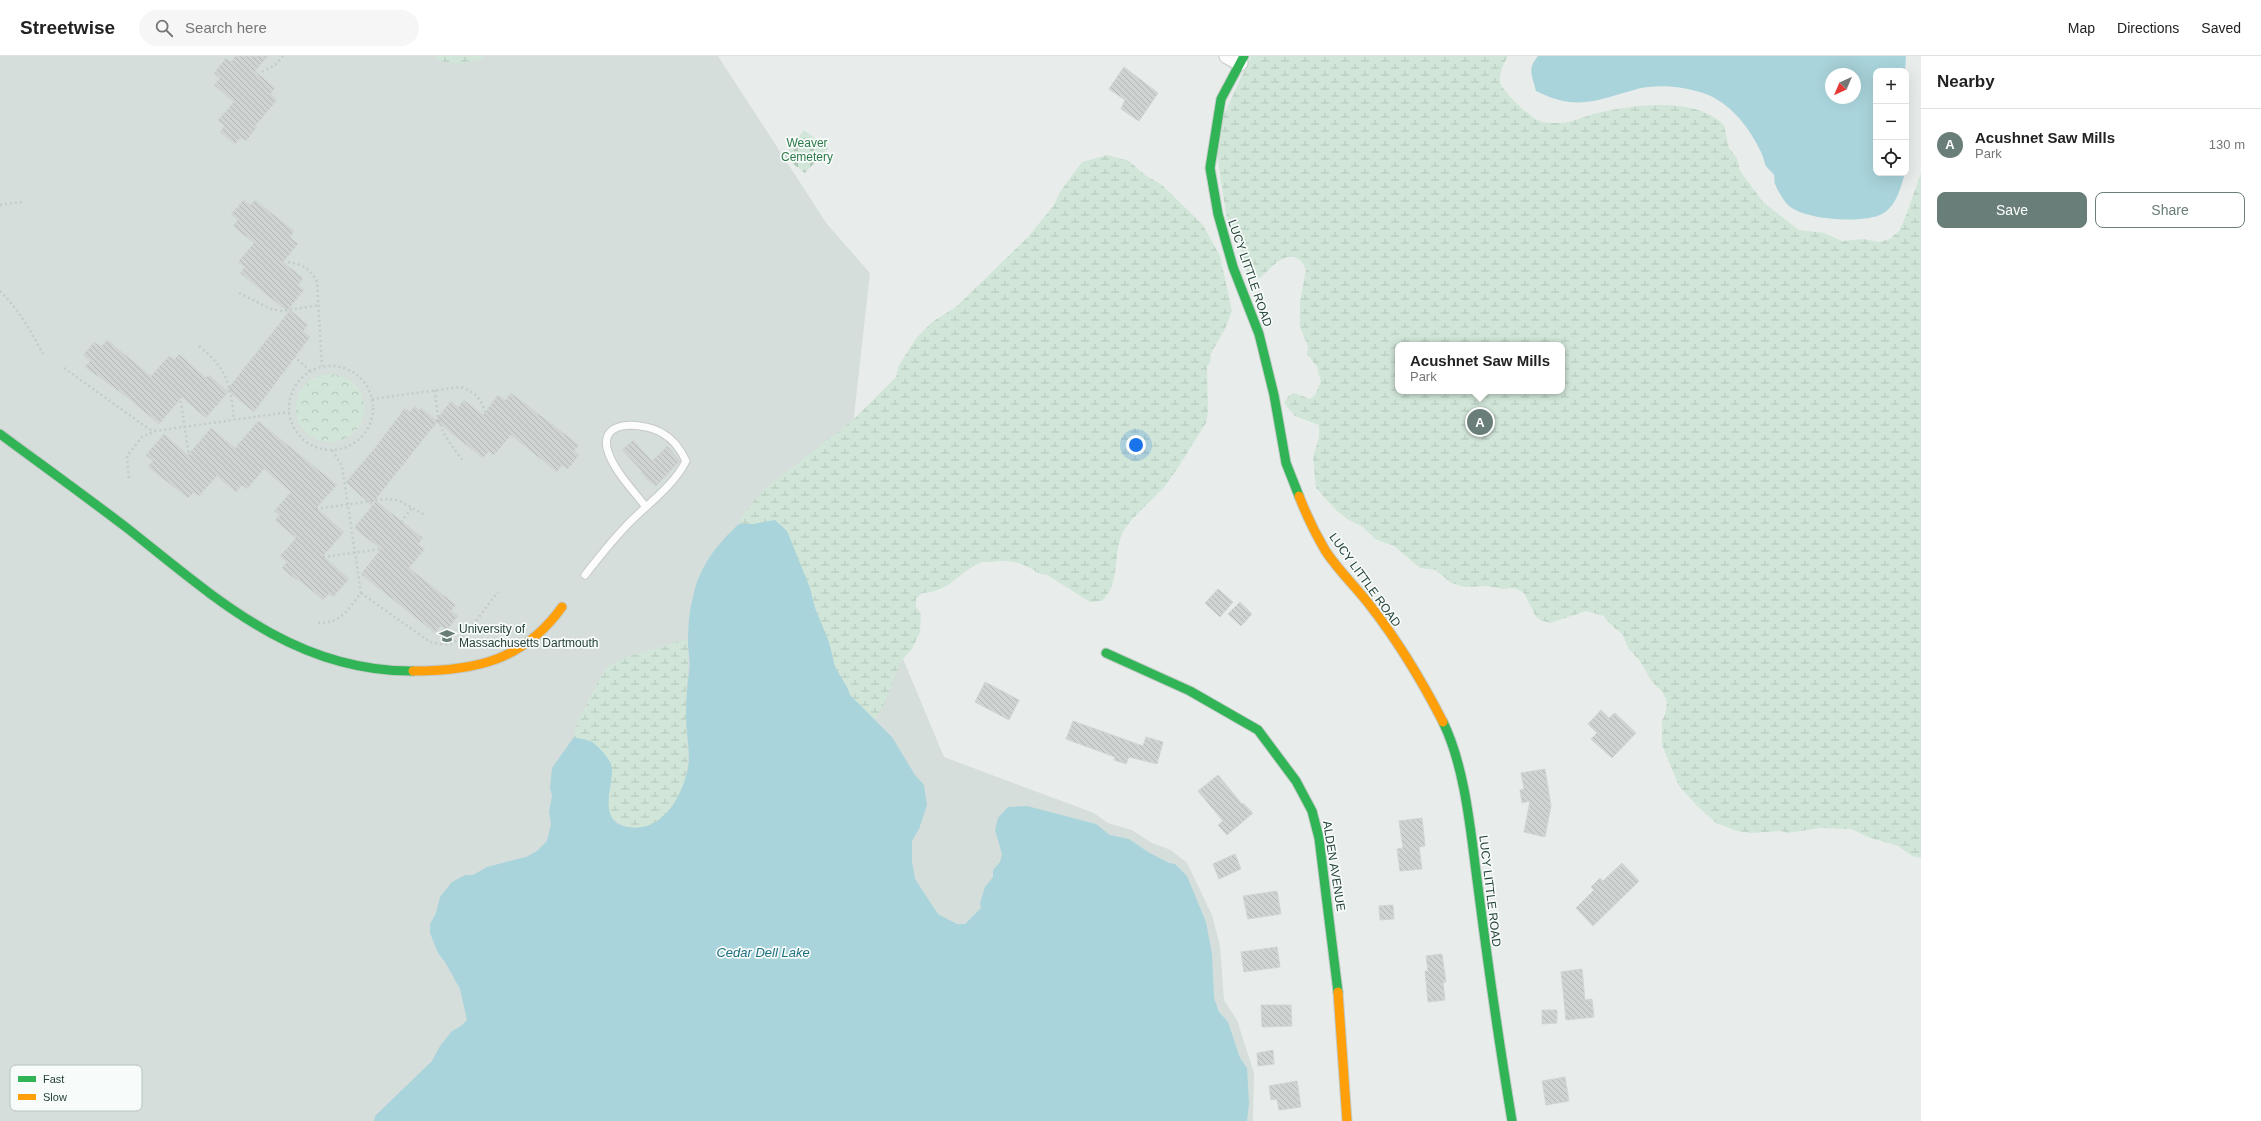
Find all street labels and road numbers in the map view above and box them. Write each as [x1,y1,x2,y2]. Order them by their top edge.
street label: LUCY LITTLE ROAD [1225,218,1275,329]
street label: LUCY LITTLE ROAD [1326,530,1404,630]
street label: ALDEN AVENUE [1320,820,1348,912]
street label: LUCY LITTLE ROAD [1476,834,1504,948]

